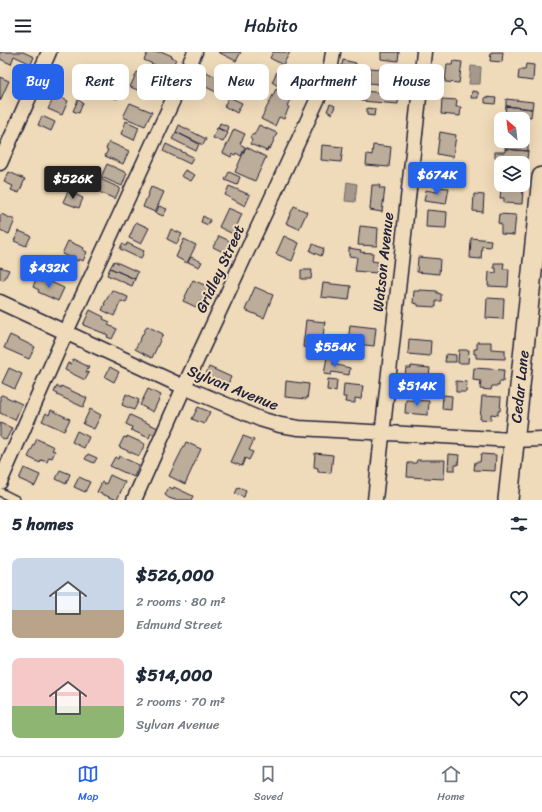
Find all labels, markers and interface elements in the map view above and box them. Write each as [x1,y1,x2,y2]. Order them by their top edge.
text: Habito [244,10,298,42]
icon: menu [12,15,34,37]
icon: person [508,15,530,37]
chip: Buy [12,64,64,100]
chip: Rent [72,64,129,100]
chip: Filters [137,64,206,100]
chip: New [214,64,269,100]
chip: Apartment [277,64,371,100]
chip: House [379,64,444,100]
north arrow [494,112,530,148]
map controls [494,112,530,192]
button: layers [494,156,530,192]
pin: $674K [409,162,465,196]
text: $674K [417,163,457,186]
pin: $526K [45,166,101,200]
text: $526K [53,167,93,190]
street label: Watson Avenue [365,211,401,313]
street label: Gridley Street [188,220,252,317]
pin: $432K [21,255,77,289]
text: $432K [29,256,69,279]
pin: $554K [307,334,363,368]
text: $554K [315,335,355,358]
street label: Cedar Lane [503,349,537,424]
street label: Sylvan Avenue [183,358,283,418]
pin: $514K [389,373,445,407]
text: $514K [398,374,436,397]
text: 5 homes [12,509,73,539]
icon: filters [508,513,530,535]
text: $526,000 [136,560,214,590]
icon: home [44,574,92,622]
icon: heart [508,587,530,609]
text: 2 rooms · 80 m² [136,590,226,613]
text: Edmund Street [136,613,223,636]
text: $514,000 [136,660,213,690]
icon: home [44,674,92,722]
icon: heart [508,687,530,709]
text: 2 rooms · 70 m² [136,690,225,713]
text: Sylvan Avenue [136,713,220,736]
tab: Map [77,763,99,806]
tab: Saved [254,763,283,806]
tab: Home [437,763,465,806]

